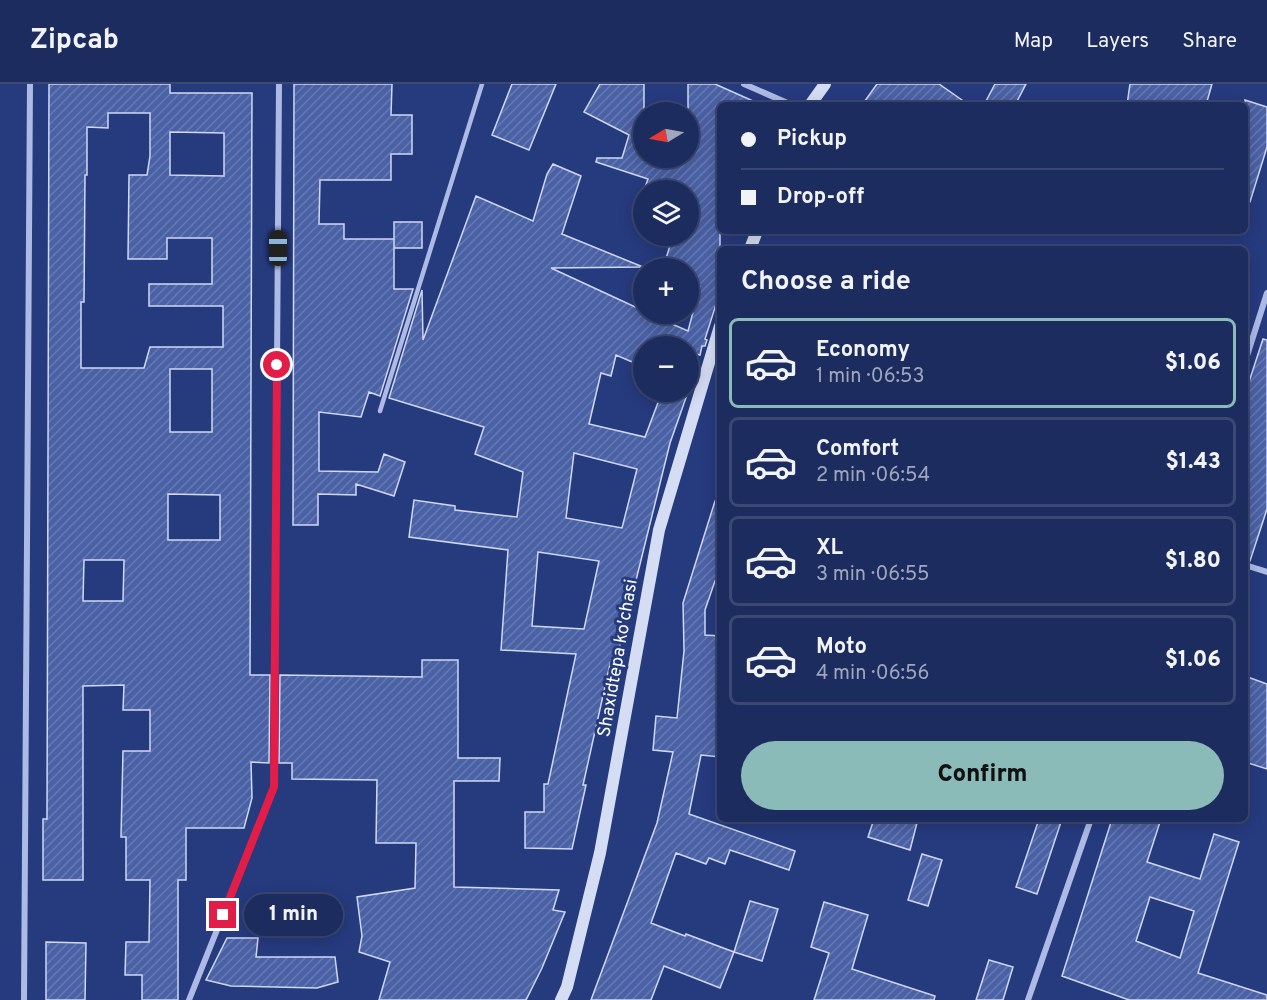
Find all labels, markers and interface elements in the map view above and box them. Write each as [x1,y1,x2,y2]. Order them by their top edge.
text: Zipcab [30,23,119,59]
text: Map [1014,28,1053,55]
text: Layers [1086,28,1149,55]
text: Share [1182,28,1237,55]
north arrow [633,102,699,168]
map controls [633,102,699,402]
text: Pickup [777,126,847,153]
button: layers [633,180,699,246]
text: Drop-off [777,184,864,211]
car [269,230,287,266]
button: + [633,258,699,324]
text: Choose a ride [741,265,911,299]
button: − [633,336,699,402]
icon: car [744,336,798,390]
text: Economy [816,337,910,364]
text: $1.06 [1165,350,1221,377]
route start [263,351,290,378]
text: 1 min · 06:53 [816,364,925,390]
icon: car [744,435,798,489]
text: Comfort [816,436,899,463]
text: $1.43 [1165,449,1221,476]
text: 2 min · 06:54 [816,463,930,489]
icon: car [744,534,798,588]
text: XL [816,535,843,562]
text: $1.80 [1165,548,1221,575]
text: 3 min · 06:55 [816,562,930,588]
street label: Shaxidtepa ko'chasi [593,577,644,739]
icon: car [744,633,798,687]
text: Moto [816,634,867,661]
text: $1.06 [1165,647,1221,674]
text: 4 min · 06:56 [816,661,929,687]
button: Confirm [741,741,1224,810]
callout: 1 min [244,894,343,936]
route end [209,901,236,928]
text: 1 min [269,902,318,928]

